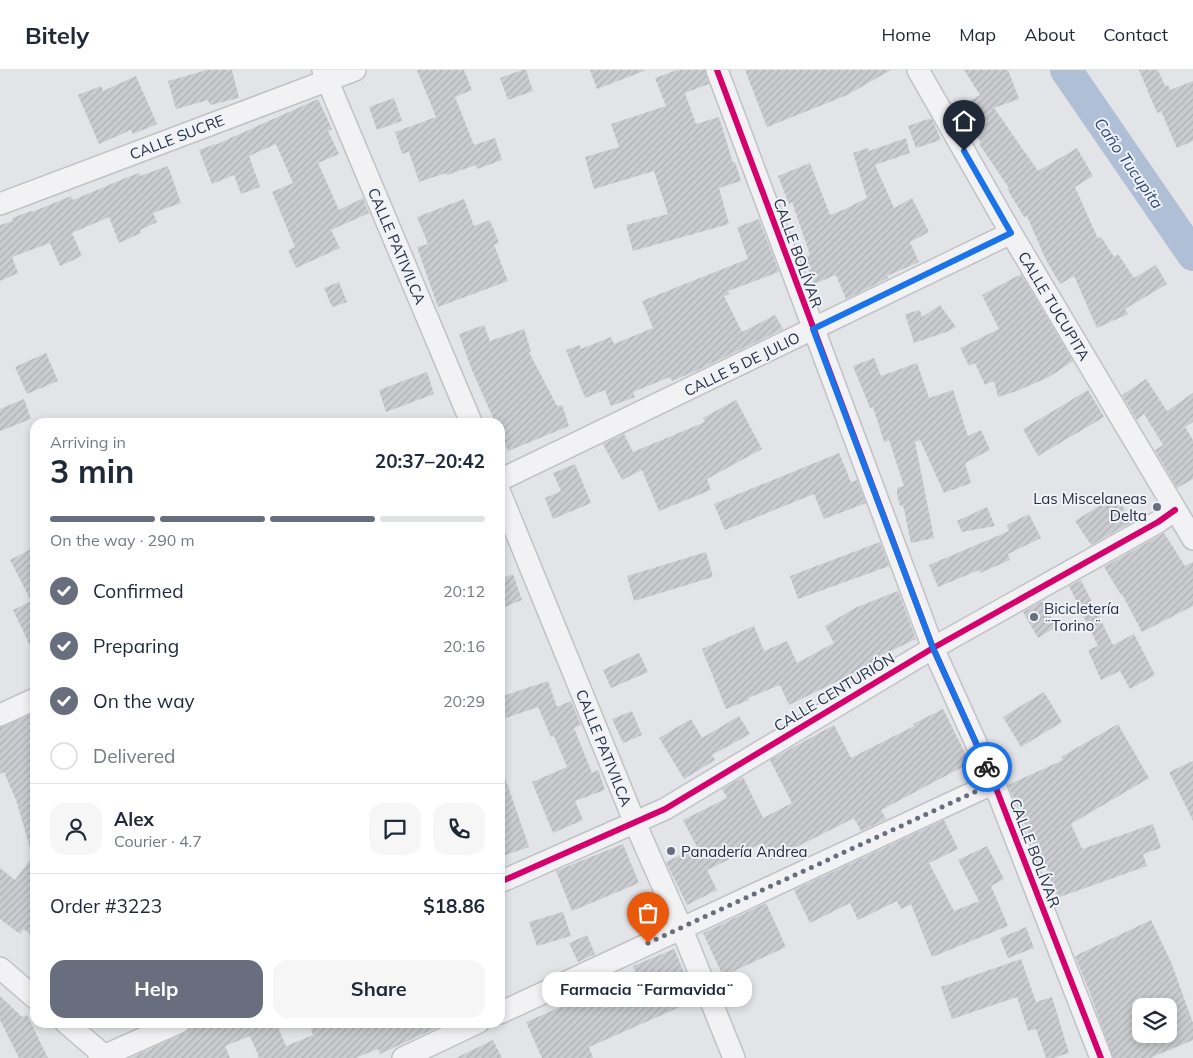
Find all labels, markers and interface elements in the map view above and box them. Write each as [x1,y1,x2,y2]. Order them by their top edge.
text: Bitely [25,20,89,50]
text: Home [881,23,931,46]
text: Map [959,23,996,46]
text: About [1024,23,1075,46]
text: Contact [1103,23,1168,46]
pin [943,100,985,151]
icon: home [950,107,978,135]
street label: CALLE SUCRE [127,110,227,164]
water label: Caño Tucupita [1090,114,1168,213]
street label: CALLE PATIVILCA [364,185,430,307]
street label: CALLE BOLÍVAR [769,196,827,310]
street label: CALLE TUCUPITA [1014,248,1094,364]
street label: CALLE 5 DE JULIO [681,328,803,400]
text: Arriving in [50,432,126,452]
text: 20:37–20:42 [375,449,485,473]
text: 3 min [50,451,134,491]
place label: Las Miscelaneas Delta [1033,489,1147,525]
marker: Las Miscelaneas Delta [1151,501,1163,513]
text: On the way · 290 m [50,530,195,550]
icon: check [50,577,78,605]
text: Confirmed [93,579,184,603]
text: 20:12 [443,581,485,601]
place label: Bicicletería ¨Torino¨ [1044,599,1119,635]
marker: Bicicletería ¨Torino¨ [1028,611,1040,623]
icon: check [50,632,78,660]
text: Preparing [93,634,179,658]
text: 20:16 [443,636,485,656]
street label: CALLE CENTURIÓN [770,648,898,736]
icon: check [50,687,78,715]
street label: CALLE PATIVILCA [572,687,636,809]
text: On the way [93,689,195,713]
text: 20:29 [443,691,485,711]
courier [962,742,1012,792]
text: Delivered [93,744,175,768]
icon: bike [973,753,1001,781]
street label: CALLE BOLÍVAR [1006,796,1064,910]
button: person [50,803,102,855]
button: chat [369,803,421,855]
button: phone [433,803,485,855]
text: Alex [114,807,154,831]
text: Courier · 4.7 [114,831,202,851]
place label: Panadería Andrea [681,842,808,861]
marker: Panadería Andrea [665,845,677,857]
pin [627,892,669,943]
text: Order #3223 [50,894,162,918]
text: $18.86 [423,894,485,918]
icon: bag [634,899,662,927]
button: Help [50,960,263,1018]
button: Share [273,960,485,1018]
callout: Farmacia ¨Farmavida¨ [543,973,753,1008]
text: Farmacia ¨Farmavida¨ [560,979,734,999]
map controls [1132,998,1177,1043]
button: layers [1132,998,1177,1043]

